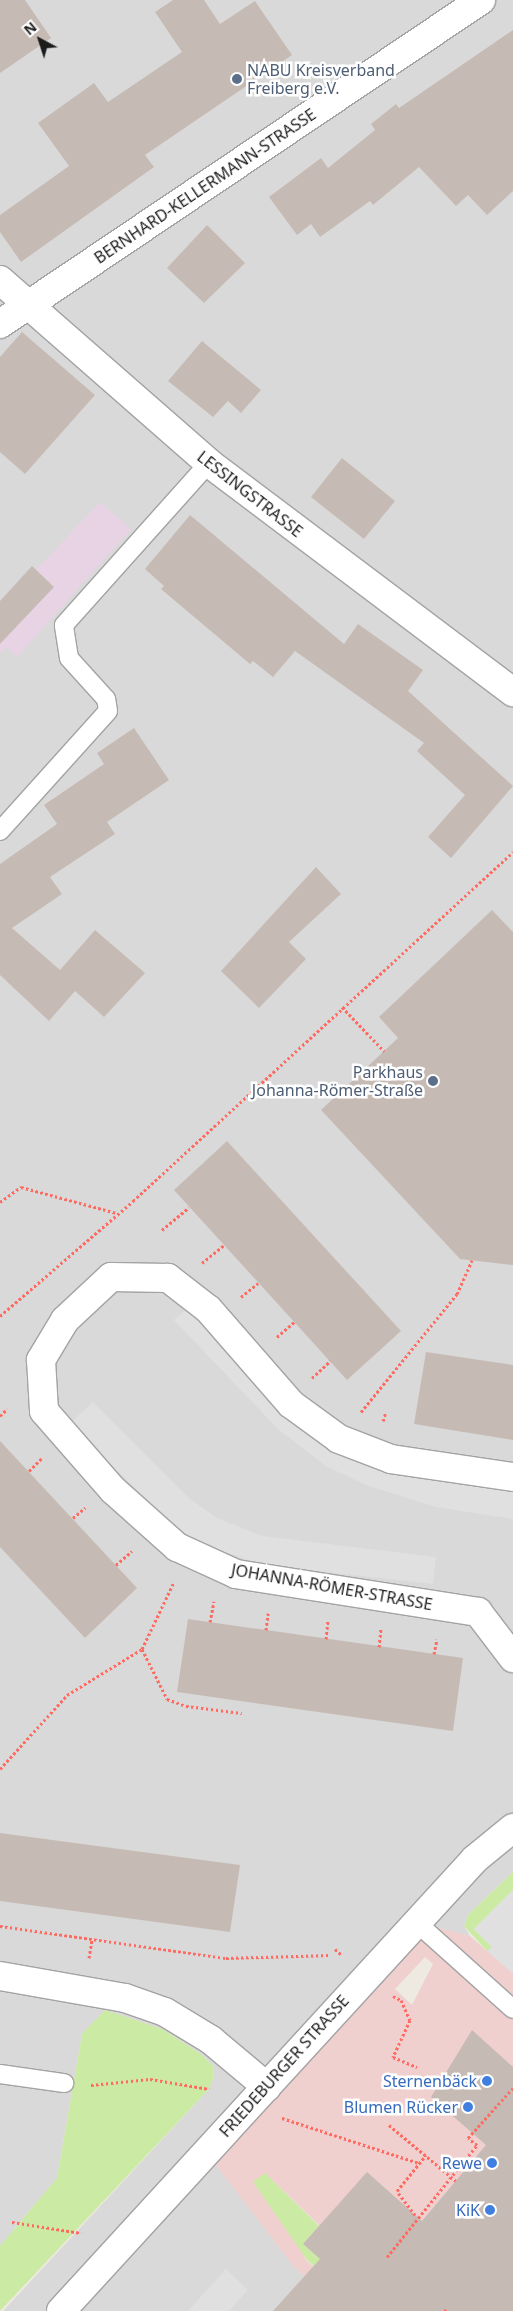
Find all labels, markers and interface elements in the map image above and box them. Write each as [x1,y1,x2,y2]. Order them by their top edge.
north arrow [15,15,65,65]
text: N [20,17,41,39]
place label: NABU Kreisverband Freiberg e.V. [247,60,395,98]
marker: NABU Kreisverband Freiberg e.V. [231,73,243,85]
street label: BERNHARD-KELLERMANN-STRASSE [91,104,319,268]
street label: LESSINGSTRASSE [193,447,307,541]
place label: Parkhaus Johanna-Römer-Straße [252,1062,423,1100]
marker: Parkhaus Johanna-Römer-Straße [427,1075,439,1087]
street label: JOHANNA-RÖMER-STRASSE [230,1560,434,1614]
street label: FRIEDEBURGER STRASSE [215,1991,353,2141]
place label: Sternenbäck [383,2071,477,2091]
marker: Sternenbäck [481,2075,493,2087]
place label: Blumen Rücker [344,2097,458,2117]
marker: Blumen Rücker [462,2101,474,2113]
place label: Rewe [442,2153,482,2173]
marker: Rewe [486,2157,498,2169]
place label: KiK [456,2200,480,2220]
marker: KiK [484,2204,496,2216]

